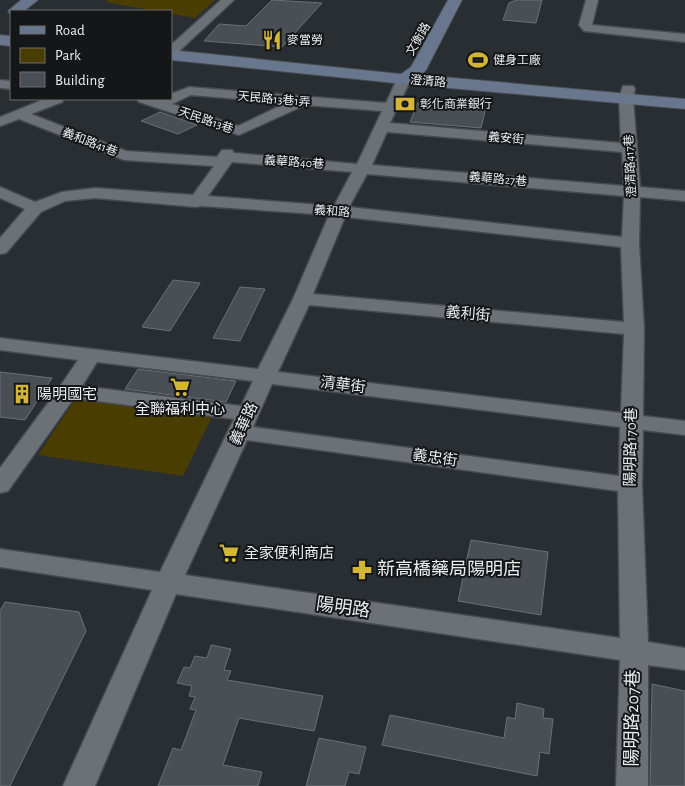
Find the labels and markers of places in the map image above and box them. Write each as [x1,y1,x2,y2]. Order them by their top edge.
restaurant icon: 麥當勞 [261,29,283,51]
place label: 麥當勞 [287,34,323,46]
sports icon: 健身工廠 [467,49,489,71]
place label: 健身工廠 [493,53,541,66]
bank icon: 彰化商業銀行 [394,93,416,115]
place label: 彰化商業銀行 [420,97,492,110]
supermarket icon: 全聯福利中心 [169,376,191,398]
building icon: 陽明國宅 [11,383,33,405]
place label: 陽明國宅 [37,386,97,402]
place label: 全聯福利中心 [135,401,225,417]
supermarket icon: 全家便利商店 [218,542,240,564]
place label: 全家便利商店 [244,545,334,561]
pharmacy icon: 新高橋藥局陽明店 [351,559,373,581]
place label: 新高橋藥局陽明店 [377,559,521,579]

